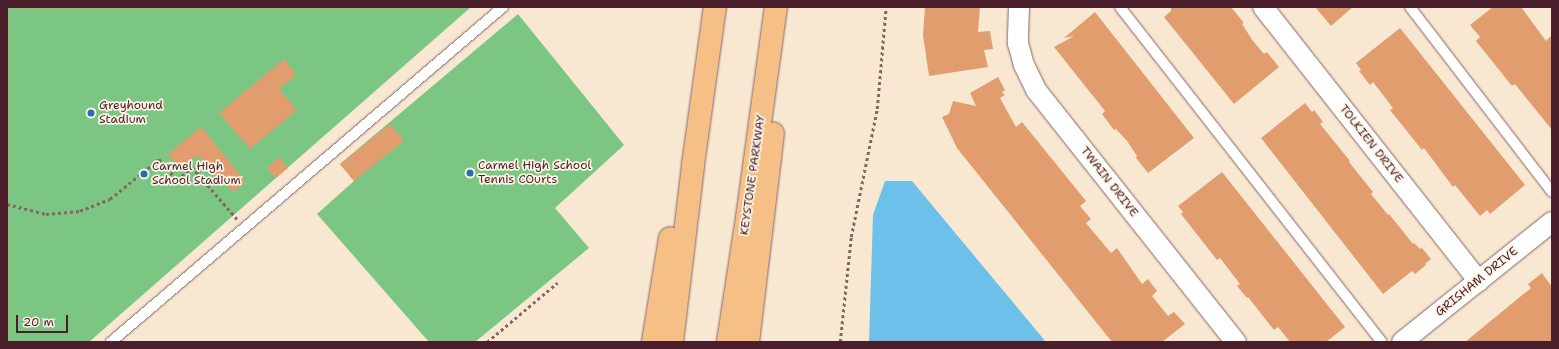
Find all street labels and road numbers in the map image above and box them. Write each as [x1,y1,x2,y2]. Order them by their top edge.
street label: TOLKIEN DRIVE [1336,102,1406,186]
street label: KEYSTONE PARKWAY [737,114,769,236]
street label: TWAIN DRIVE [1077,144,1141,220]
street label: GRISHAM DRIVE [1433,244,1521,320]

